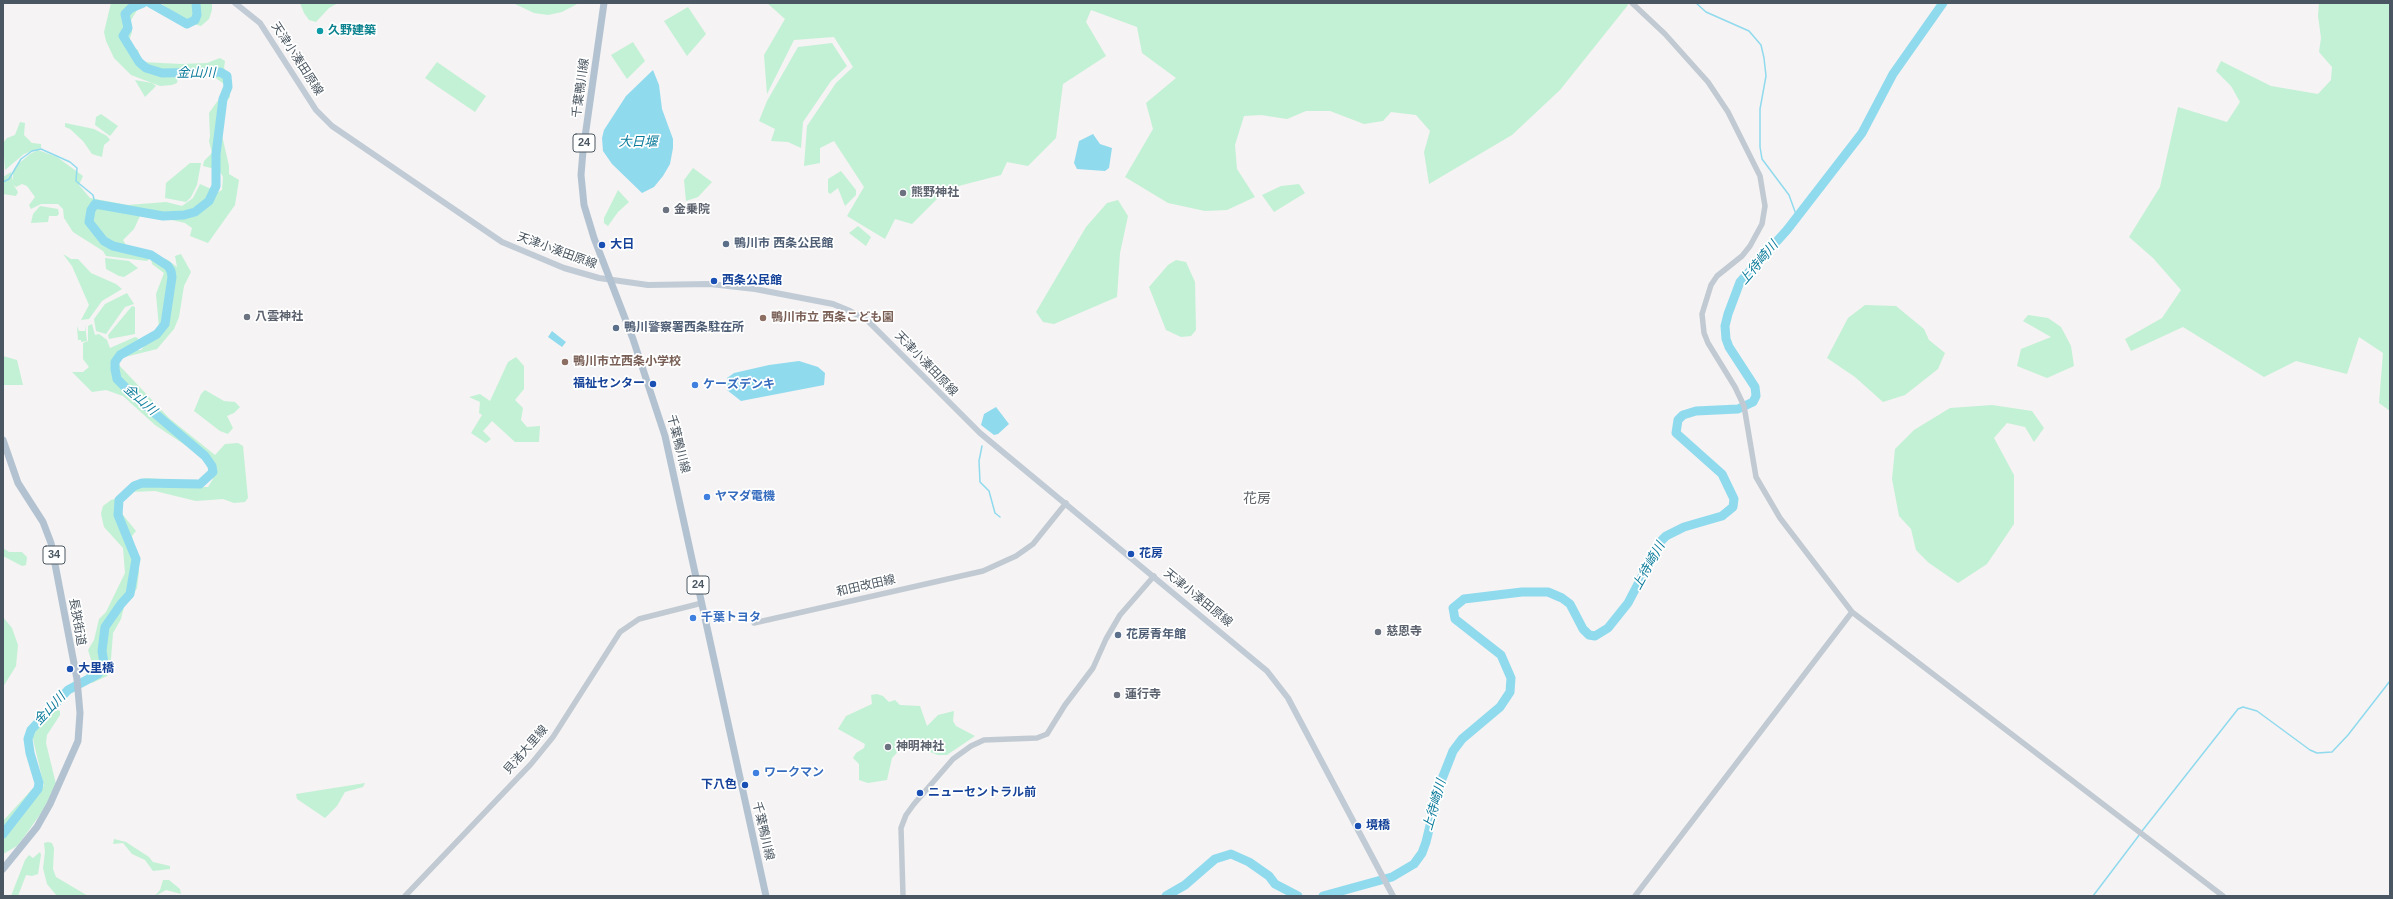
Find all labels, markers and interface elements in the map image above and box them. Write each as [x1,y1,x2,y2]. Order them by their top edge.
street label: 天津小湊田原線 [268,20,326,98]
place label: 久野建築 [328,24,376,38]
marker: 久野建築 [315,26,325,36]
street label: 千葉鴨川線 [570,57,592,119]
water label: 金山川 [177,65,215,81]
road number: 24 [573,134,595,152]
water label: 大日堰 [619,134,657,150]
place label: 熊野神社 [911,186,959,200]
marker: 熊野神社 [898,188,908,198]
place label: 金乗院 [674,203,710,217]
marker: 金乗院 [661,205,671,215]
street label: 天津小湊田原線 [515,230,599,272]
place label: 鴨川市 西条公民館 [734,237,833,251]
place label: 大日 [610,238,634,252]
water label: 上待崎川 [1736,238,1782,288]
marker: 鴨川市 西条公民館 [721,239,731,249]
marker: 大日 [597,240,607,250]
place label: 西条公民館 [722,274,782,288]
marker: 西条公民館 [709,276,719,286]
place label: 八雲神社 [255,310,303,324]
place label: 鴨川市立 西条こども園 [771,311,894,325]
marker: 八雲神社 [242,312,252,322]
marker: 鴨川市立 西条こども園 [758,313,768,323]
place label: 鴨川警察署西条駐在所 [624,321,744,335]
marker: 鴨川警察署西条駐在所 [611,323,621,333]
street label: 天津小湊田原線 [892,329,960,399]
place label: 鴨川市立西条小学校 [573,355,681,369]
marker: 鴨川市立西条小学校 [560,357,570,367]
place label: 福祉センター [573,377,645,391]
place label: ケーズデンキ [703,378,775,392]
marker: 福祉センター [648,379,658,389]
marker: ケーズデンキ [690,380,700,390]
water label: 金山川 [120,381,160,419]
street label: 千葉鴨川線 [664,413,692,475]
place label: ヤマダ電機 [715,490,775,504]
district label: 花房 [1243,491,1271,507]
marker: ヤマダ電機 [702,492,712,502]
water label: 上待崎川 [1630,539,1668,593]
road number: 34 [43,546,65,564]
place label: 花房 [1139,547,1163,561]
marker: 花房 [1126,549,1136,559]
street label: 天津小湊田原線 [1161,566,1235,630]
street label: 和田改田線 [835,572,897,600]
road number: 24 [687,576,709,594]
street label: 長狭街道 [66,597,88,647]
place label: 千葉トヨタ [701,611,761,625]
marker: 千葉トヨタ [688,613,698,623]
place label: 慈恩寺 [1386,625,1422,639]
marker: 慈恩寺 [1373,627,1383,637]
place label: 花房青年館 [1126,628,1186,642]
marker: 花房青年館 [1113,630,1123,640]
place label: 大里橋 [78,662,114,676]
marker: 大里橋 [65,664,75,674]
place label: 蓮行寺 [1125,688,1161,702]
water label: 金山川 [31,689,69,729]
marker: 蓮行寺 [1112,690,1122,700]
street label: 貝渚大里線 [501,723,551,777]
place label: 神明神社 [896,740,944,754]
marker: 神明神社 [883,742,893,752]
place label: ワークマン [764,766,824,780]
marker: ワークマン [751,768,761,778]
place label: 下八色 [701,778,737,792]
water label: 上待崎川 [1420,778,1450,832]
marker: 下八色 [740,780,750,790]
place label: ニューセントラル前 [928,786,1036,800]
marker: ニューセントラル前 [915,788,925,798]
street label: 千葉鴨川線 [749,800,777,862]
place label: 境橋 [1366,819,1390,833]
marker: 境橋 [1353,821,1363,831]

